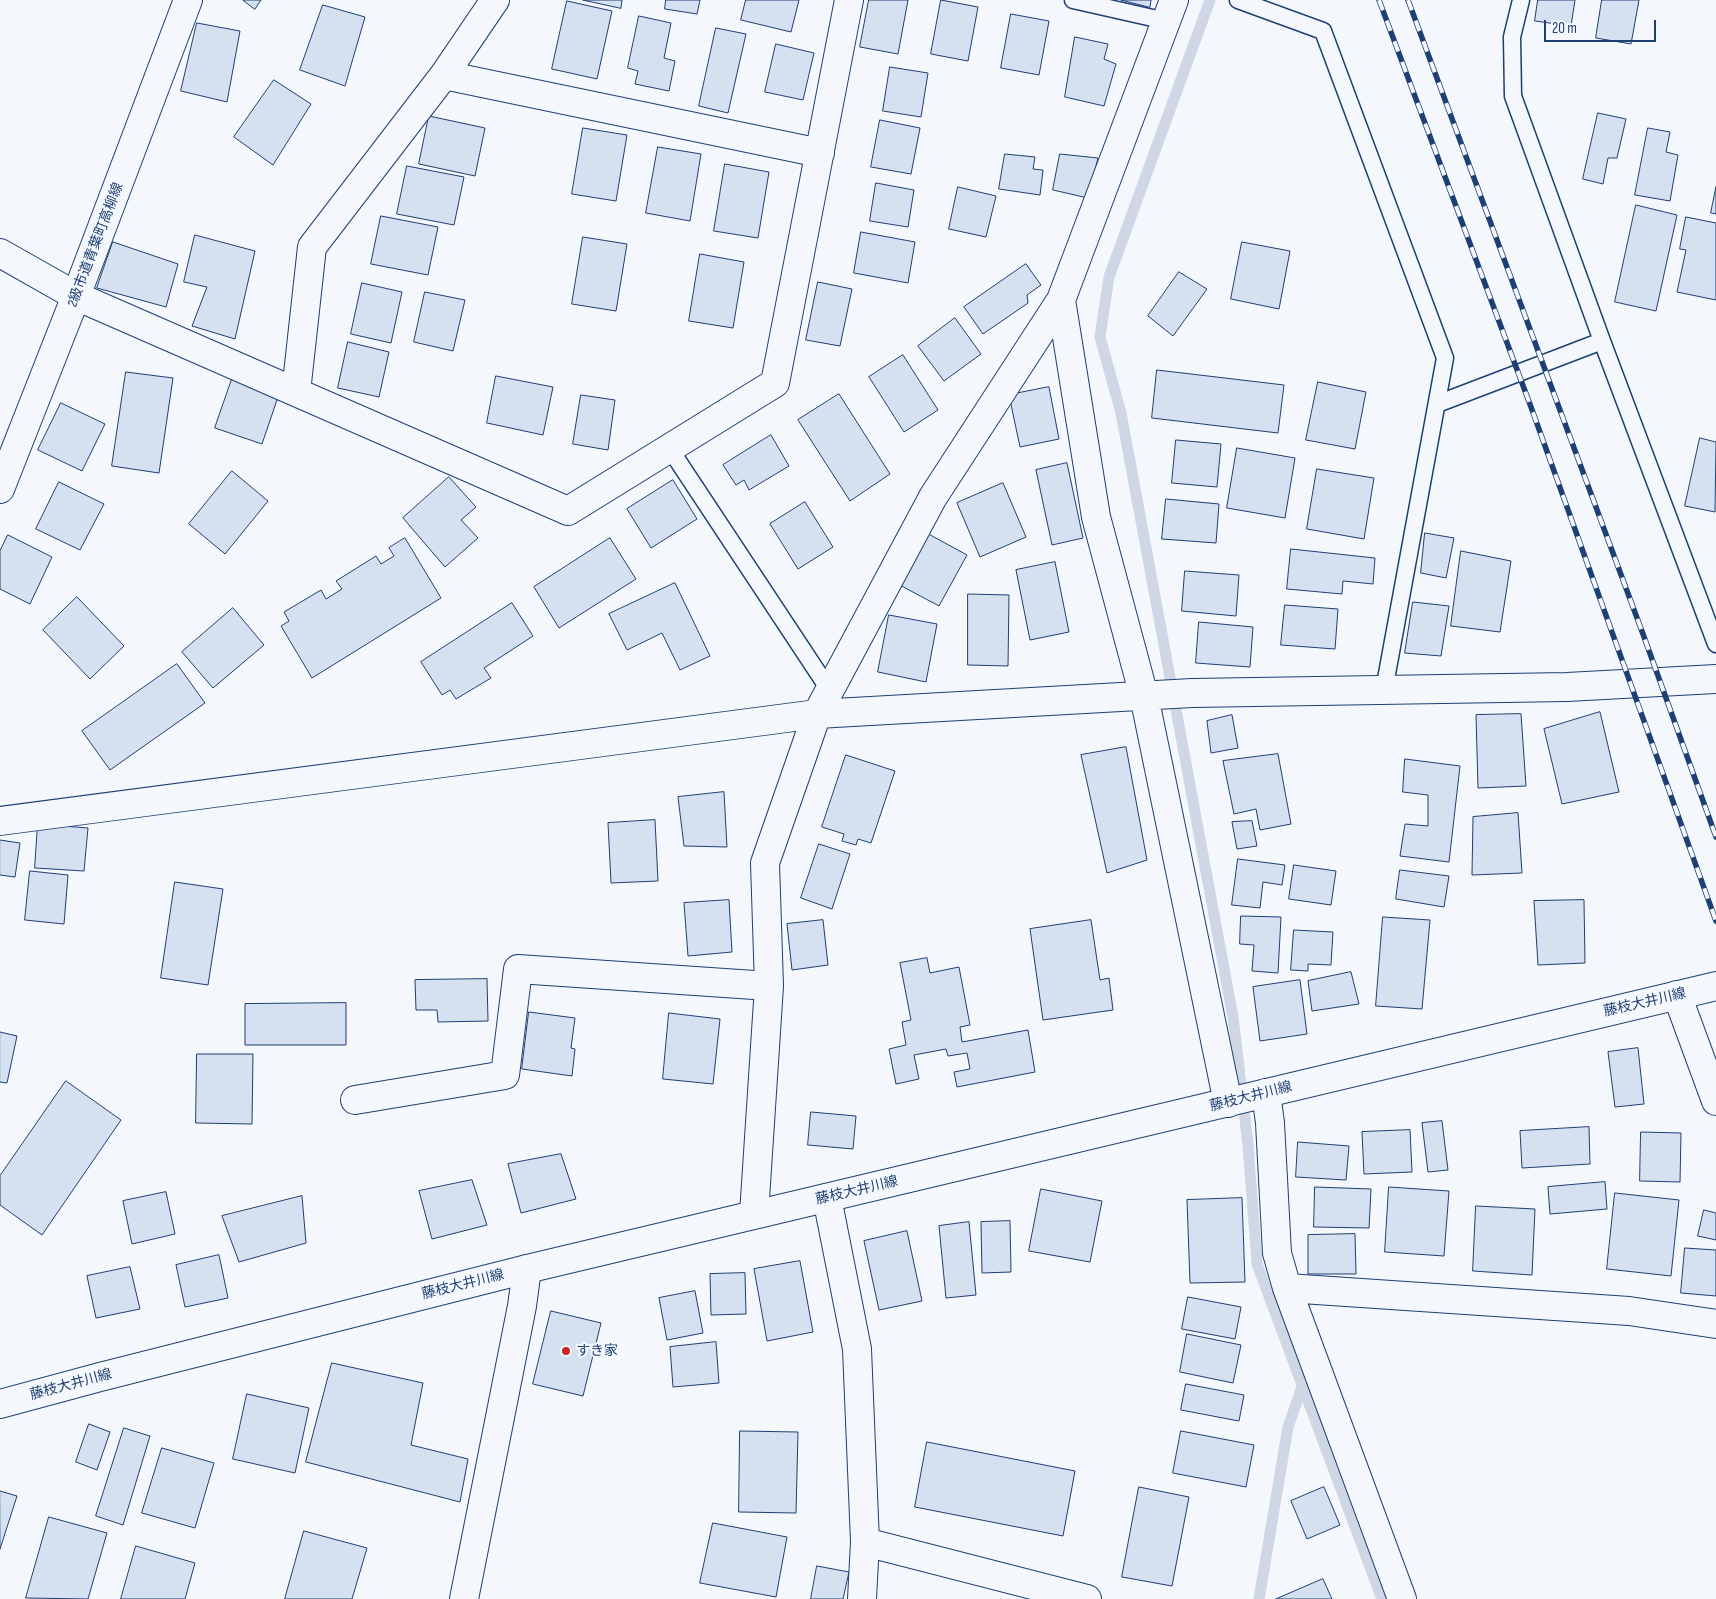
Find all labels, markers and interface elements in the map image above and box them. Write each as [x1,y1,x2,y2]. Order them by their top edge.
scale bar [1546,10,1658,42]
text: 20 m [1552,19,1577,38]
street label: 2級市道青葉町高柳線 [65,180,127,310]
street label: 藤枝大井川線 [1602,985,1688,1021]
street label: 藤枝大井川線 [1208,1079,1294,1115]
street label: 藤枝大井川線 [814,1173,900,1209]
street label: 藤枝大井川線 [420,1267,506,1303]
place label: すき家 [576,1343,618,1359]
marker: すき家 [560,1345,572,1357]
street label: 藤枝大井川線 [28,1366,114,1404]

